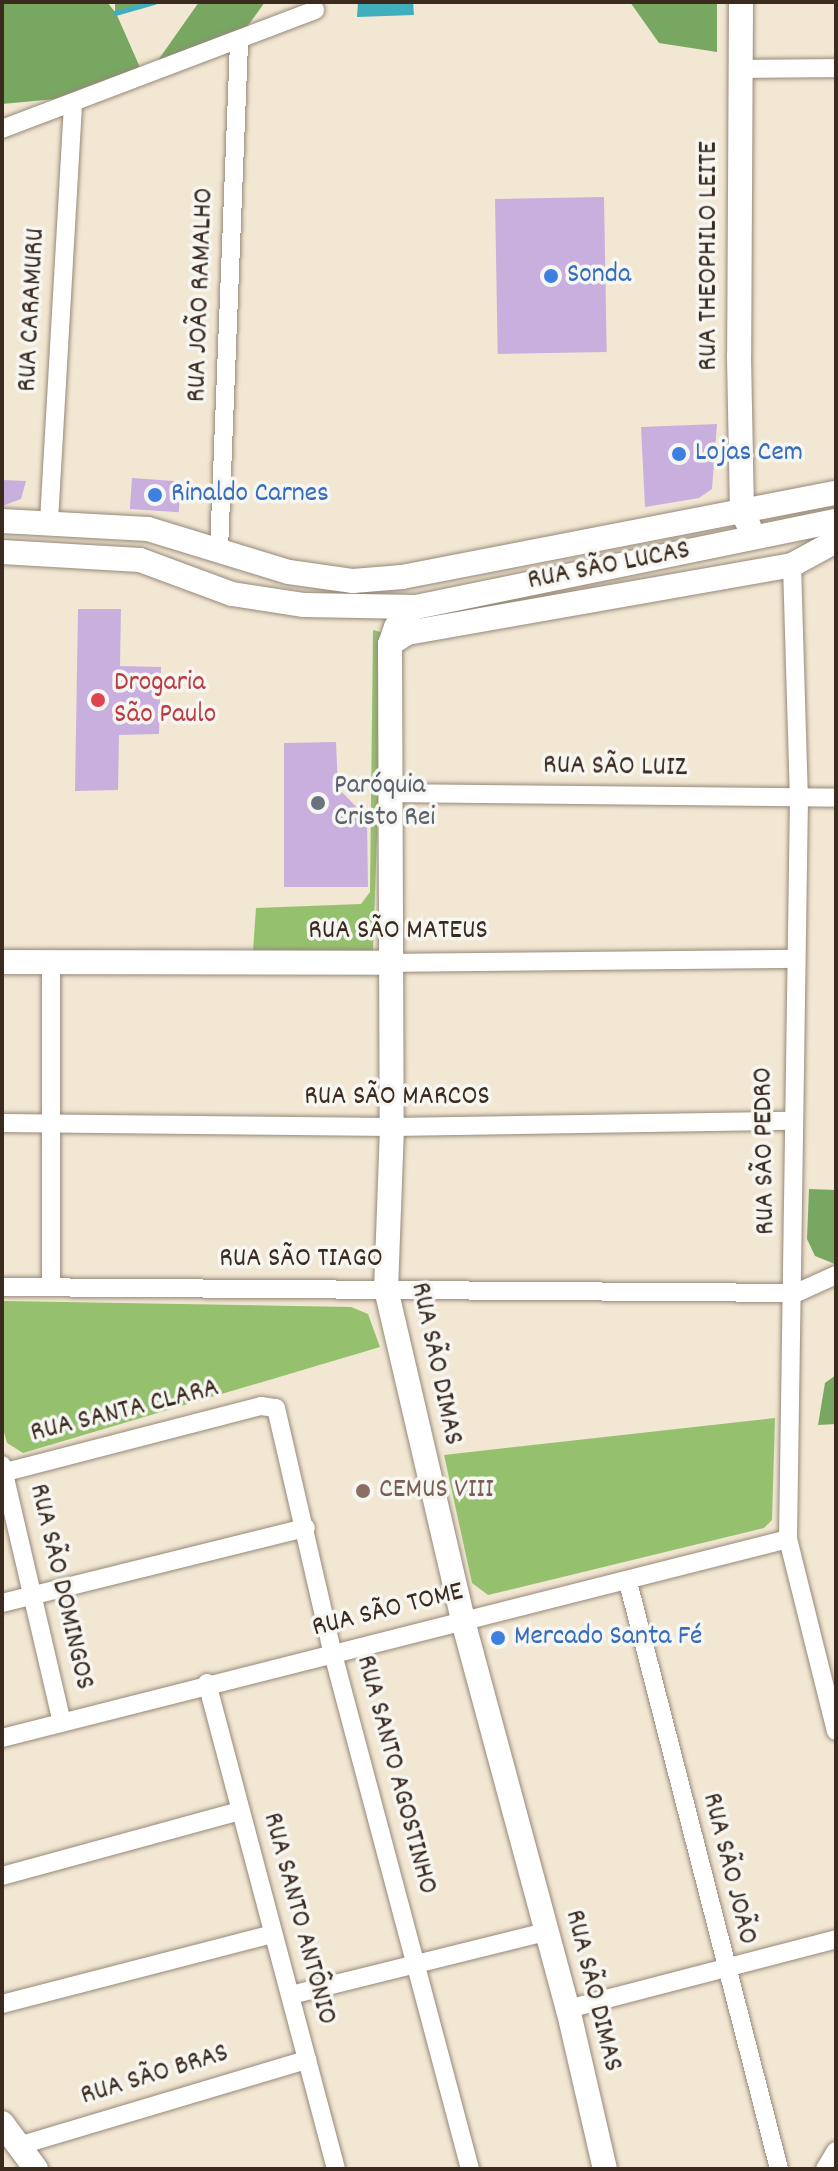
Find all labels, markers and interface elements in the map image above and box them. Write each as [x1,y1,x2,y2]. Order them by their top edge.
street label: RUA THEOPHILO LEITE [693,141,727,371]
street label: RUA JOÃO RAMALHO [181,187,223,403]
street label: RUA CARAMURU [12,227,54,393]
place label: Sonda [567,259,631,293]
marker: Sonda [542,267,560,285]
place label: Lojas Cem [695,437,803,471]
marker: Lojas Cem [670,445,688,463]
place label: Rinaldo Carnes [171,478,329,512]
marker: Rinaldo Carnes [146,486,164,504]
street label: RUA SÃO LUCAS [525,535,693,599]
place label: Drogaria São Paulo [114,667,216,733]
marker: Drogaria São Paulo [89,691,107,709]
street label: RUA SÃO LUIZ [543,750,687,786]
place label: Paróquia Cristo Rei [334,770,435,836]
marker: Paróquia Cristo Rei [309,794,327,812]
street label: RUA SÃO MATEUS [308,915,488,949]
street label: RUA SÃO PEDRO [748,1067,784,1235]
street label: RUA SÃO MARCOS [304,1081,490,1115]
street label: RUA SÃO TIAGO [219,1243,383,1277]
street label: RUA SÃO DIMAS [401,1280,469,1448]
street label: RUA SANTA CLARA [27,1372,223,1452]
place label: CEMUS VIII [379,1474,494,1508]
street label: RUA SÃO DOMINGOS [20,1481,100,1693]
marker: CEMUS VIII [354,1482,372,1500]
street label: RUA SÃO TOME [309,1576,467,1646]
place label: Mercado Santa Fé [514,1621,702,1655]
marker: Mercado Santa Fé [489,1629,507,1647]
street label: RUA SANTO AGOSTINHO [347,1652,443,1898]
street label: RUA SÃO JOÃO [693,1790,763,1948]
street label: RUA SANTO ANTÔNIO [254,1809,342,2029]
street label: RUA SÃO DIMAS [556,1907,628,2075]
street label: RUA SÃO BRAS [77,2038,233,2114]

